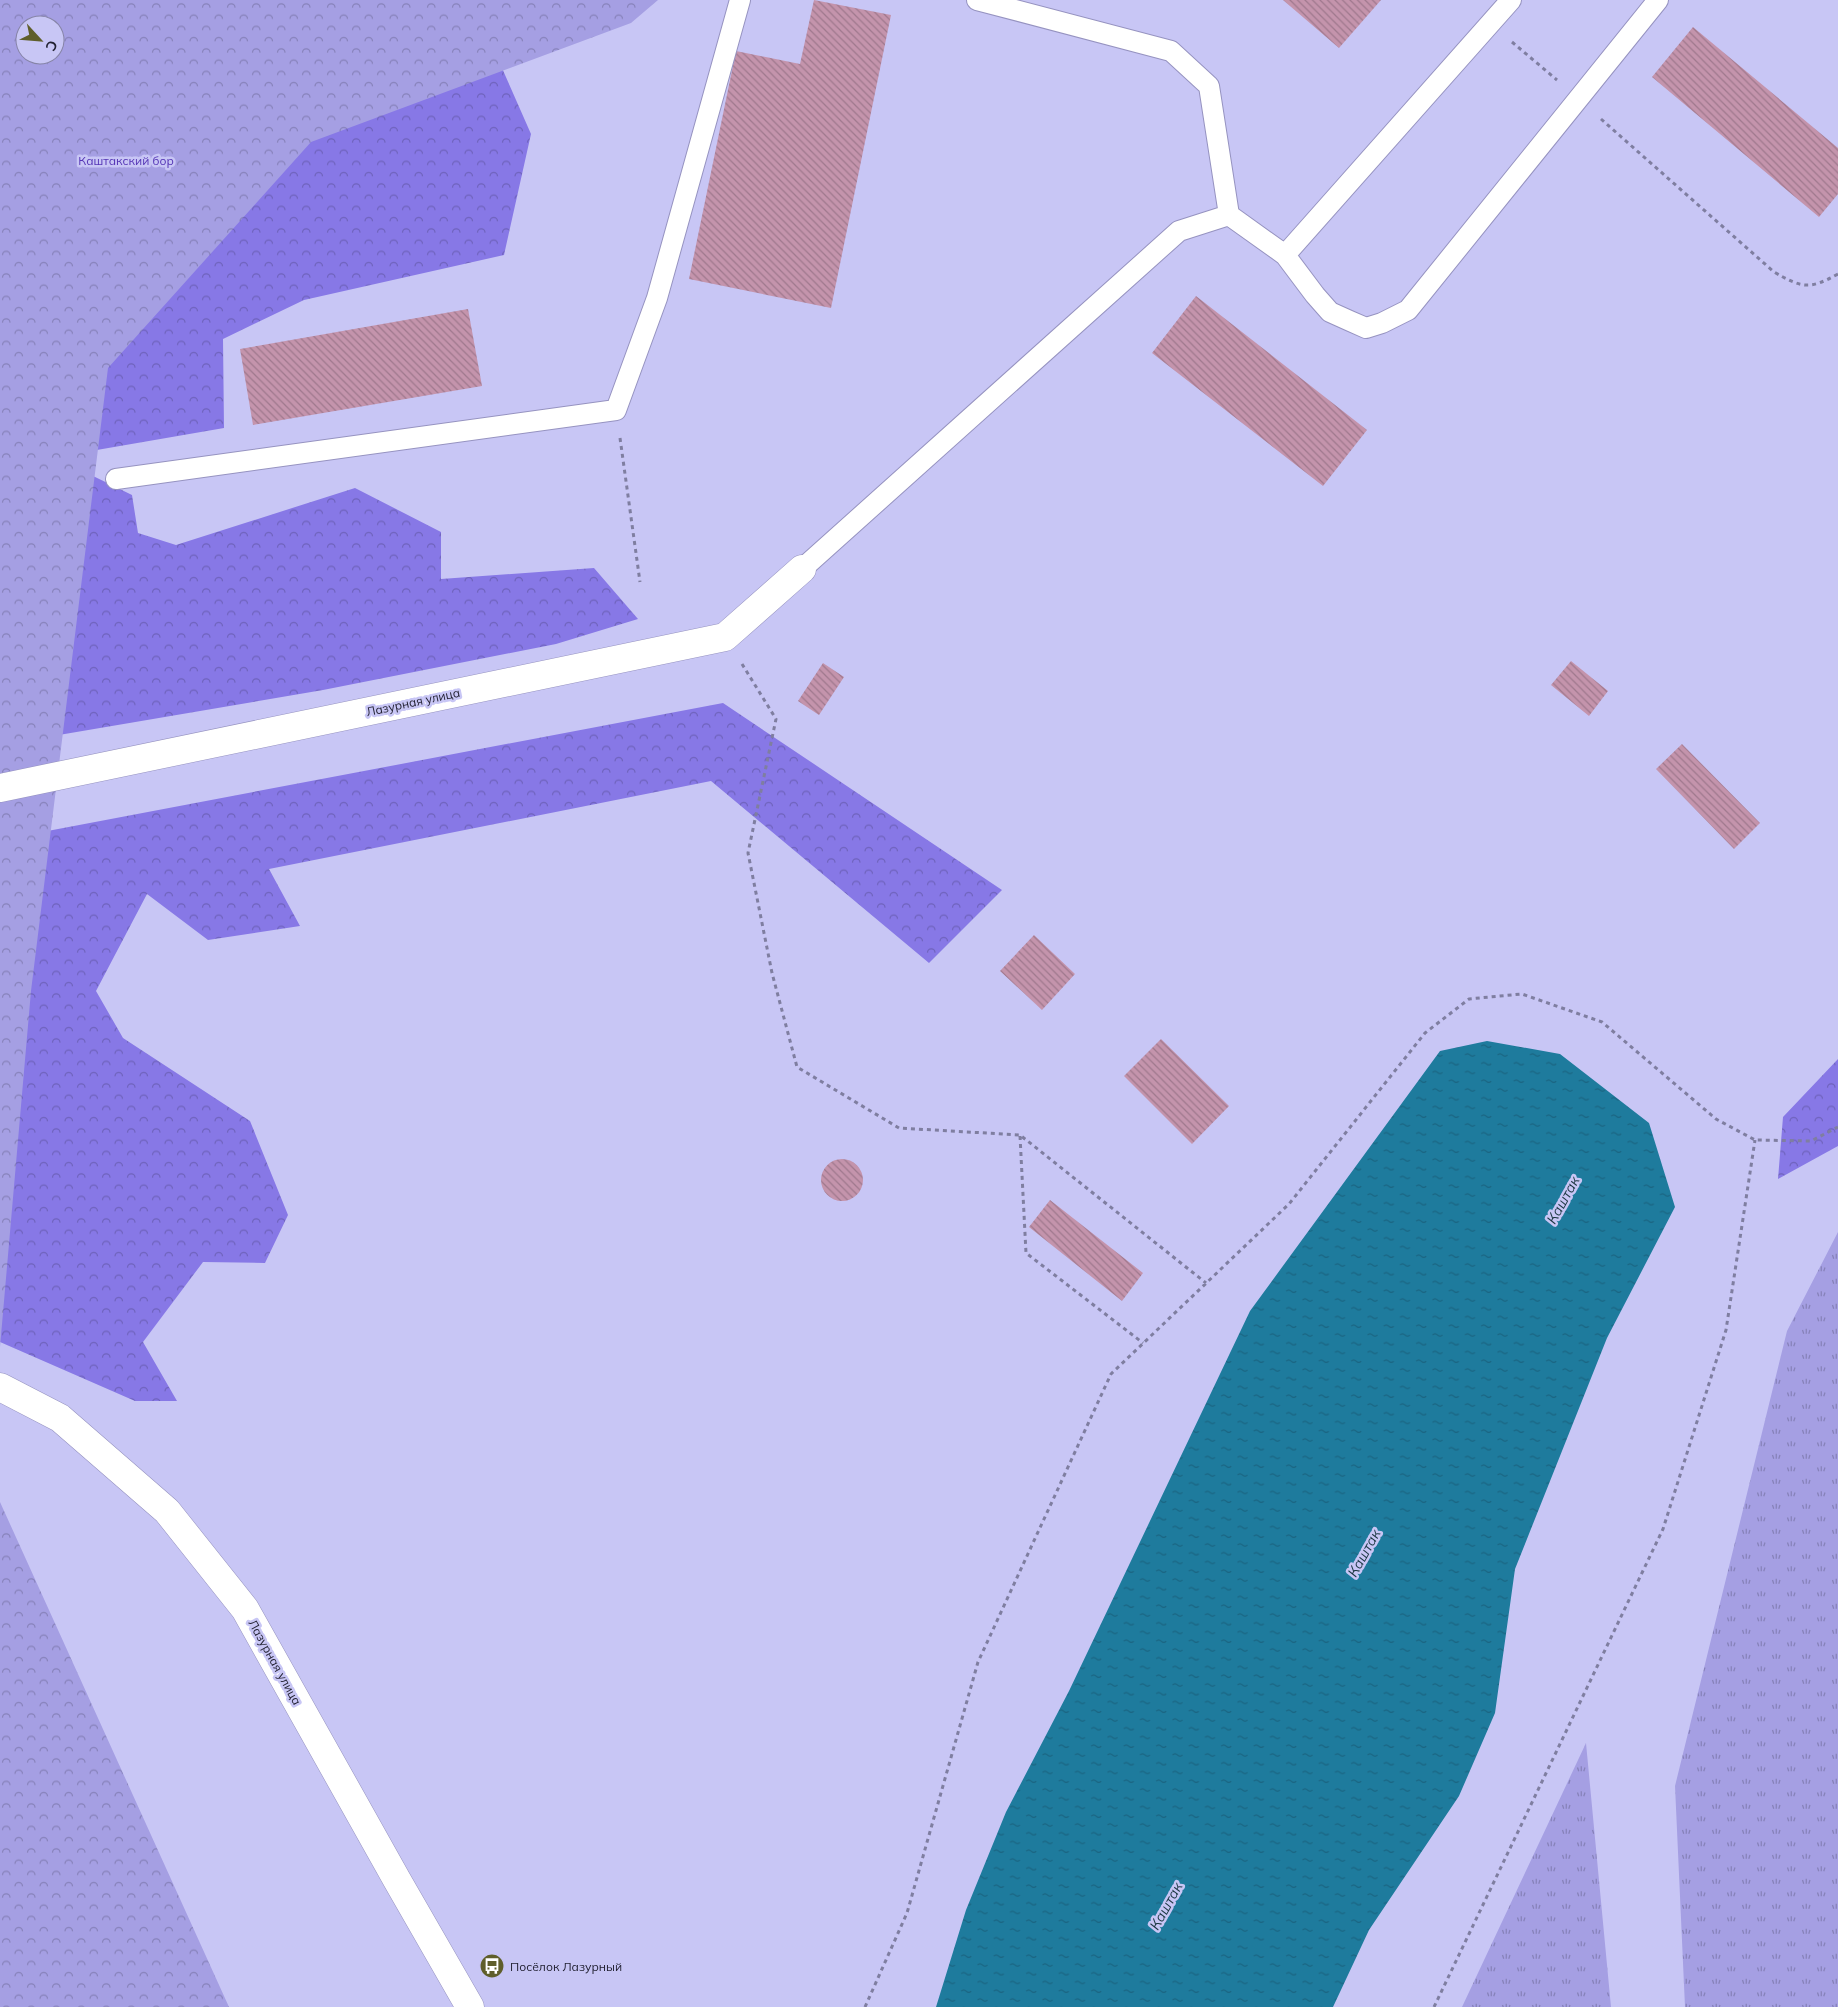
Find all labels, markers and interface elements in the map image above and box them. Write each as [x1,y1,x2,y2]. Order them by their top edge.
north arrow [15,15,65,65]
text: С [41,37,62,54]
park label: Каштакский бор [78,153,174,168]
street label: Лазурная улица [365,685,461,719]
water label: Каштак [1543,1173,1584,1227]
water label: Каштак [1344,1526,1385,1580]
street label: Лазурная улица [245,1617,305,1707]
water label: Каштак [1146,1879,1187,1933]
bus stop icon: Посёлок Лазурный [479,1953,505,1979]
place label: Посёлок Лазурный [510,1959,622,1974]

